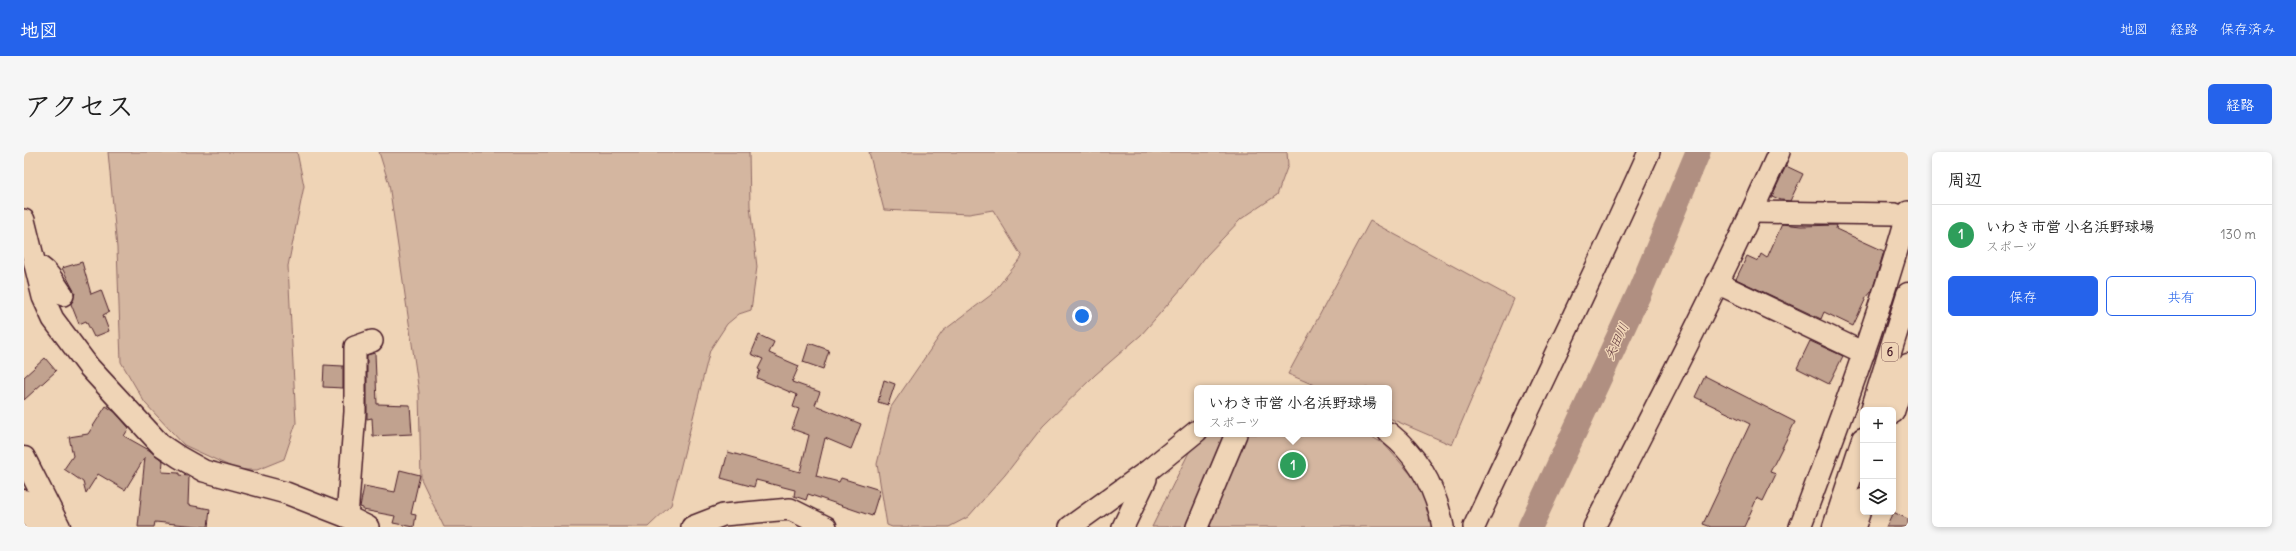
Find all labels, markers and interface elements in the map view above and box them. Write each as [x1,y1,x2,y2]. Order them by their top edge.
text: 地図 [20,18,58,42]
text: 地図 [2120,20,2148,38]
text: 経路 [2170,20,2198,38]
text: 保存済み [2220,20,2276,38]
button: 経路 [2208,84,2272,124]
text: アクセス [24,88,134,124]
text: 周辺 [1948,169,1982,191]
text: いわき市営 小名浜野球場 [1986,217,2155,236]
text: 1 [1958,226,1964,243]
text: 130 m [2220,226,2256,243]
text: スポーツ [1986,238,2038,255]
button: 保存 [1948,276,2098,316]
button: 共有 [2106,276,2256,316]
your location [1072,306,1092,326]
water label: 矢田川 [1601,320,1632,362]
road number: 6 [1882,343,1898,361]
popup [1194,385,1392,437]
text: いわき市営 小名浜野球場 [1209,393,1377,412]
map controls [1860,407,1896,515]
button: + [1860,407,1896,443]
text: スポーツ [1209,414,1260,431]
button: − [1860,443,1896,479]
pin: 1 [1280,450,1306,480]
button: layers [1860,479,1896,515]

